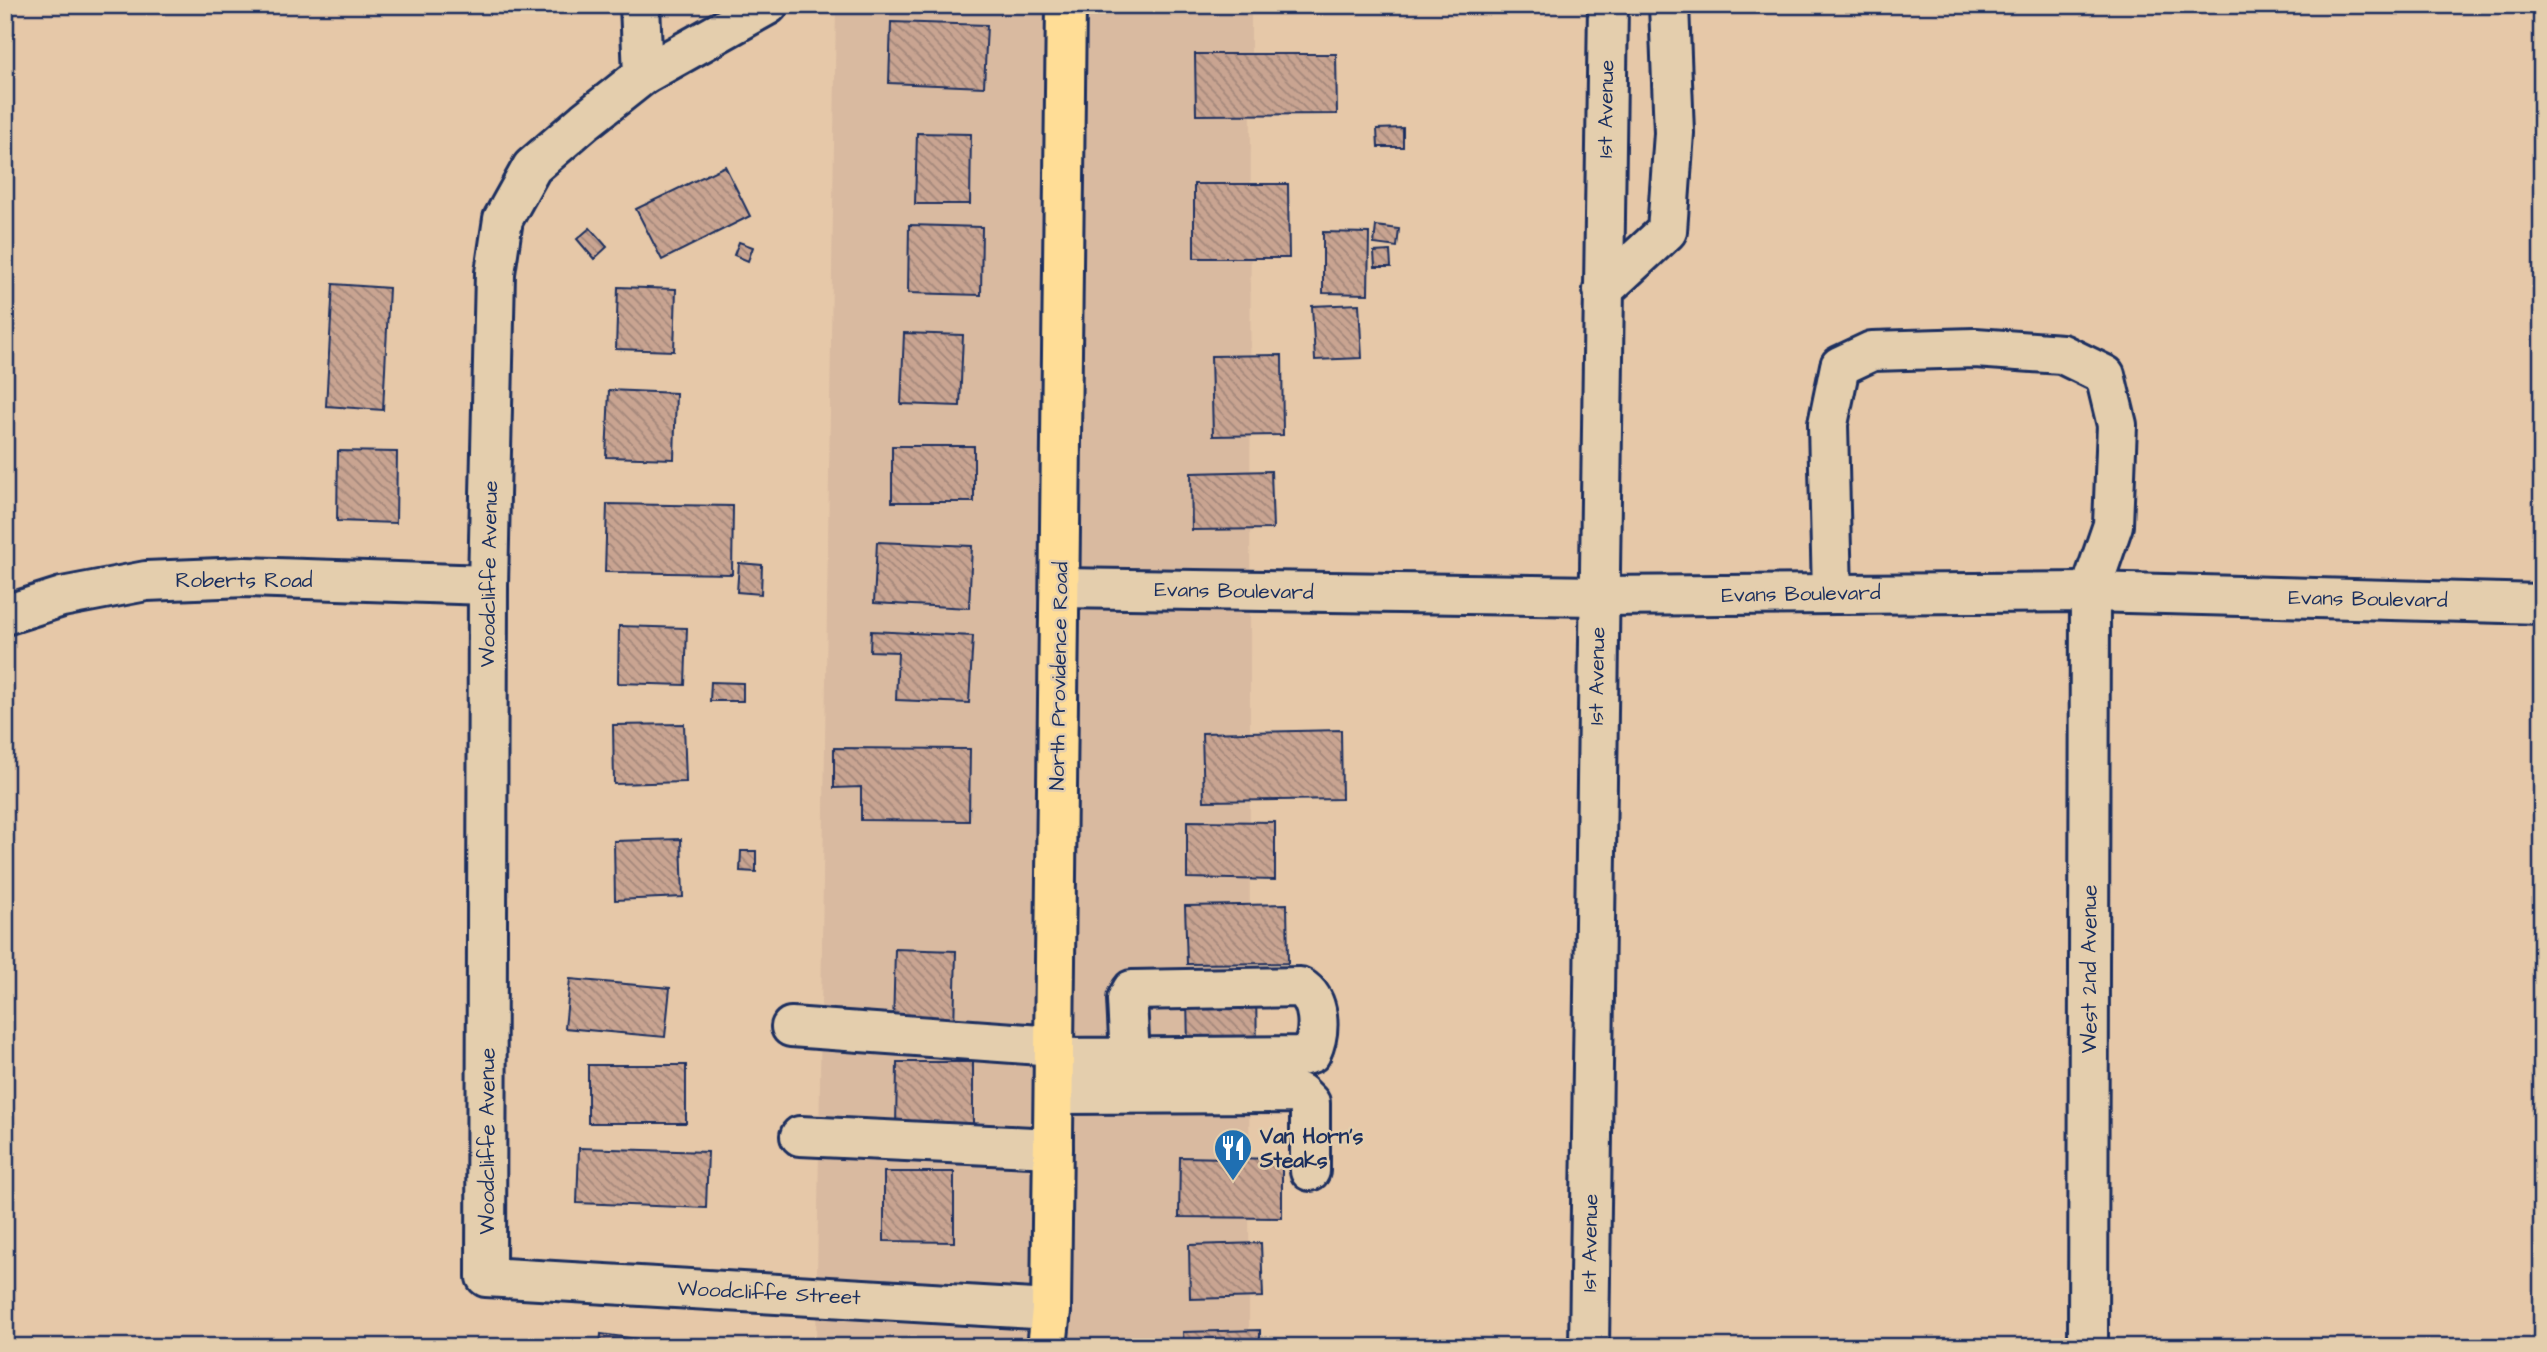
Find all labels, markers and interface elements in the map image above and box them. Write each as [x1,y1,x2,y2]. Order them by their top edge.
street label: 1st Avenue [1591,60,1621,158]
street label: Woodcliffe Avenue [473,480,505,668]
street label: North Providence Road [1043,561,1075,791]
street label: Roberts Road [175,566,313,595]
street label: Evans Boulevard [1154,575,1314,607]
street label: Evans Boulevard [1721,578,1881,610]
street label: Evans Boulevard [2288,583,2448,615]
street label: 1st Avenue [1582,627,1612,725]
street label: West 2nd Avenue [2075,885,2104,1053]
street label: Woodcliffe Avenue [473,1048,502,1234]
place label: Van Horn's Steaks [1259,1122,1364,1175]
restaurant icon: Van Horn's Steaks [1212,1127,1254,1182]
street label: 1st Avenue [1575,1194,1605,1292]
street label: Woodcliffe Street [677,1274,862,1312]

